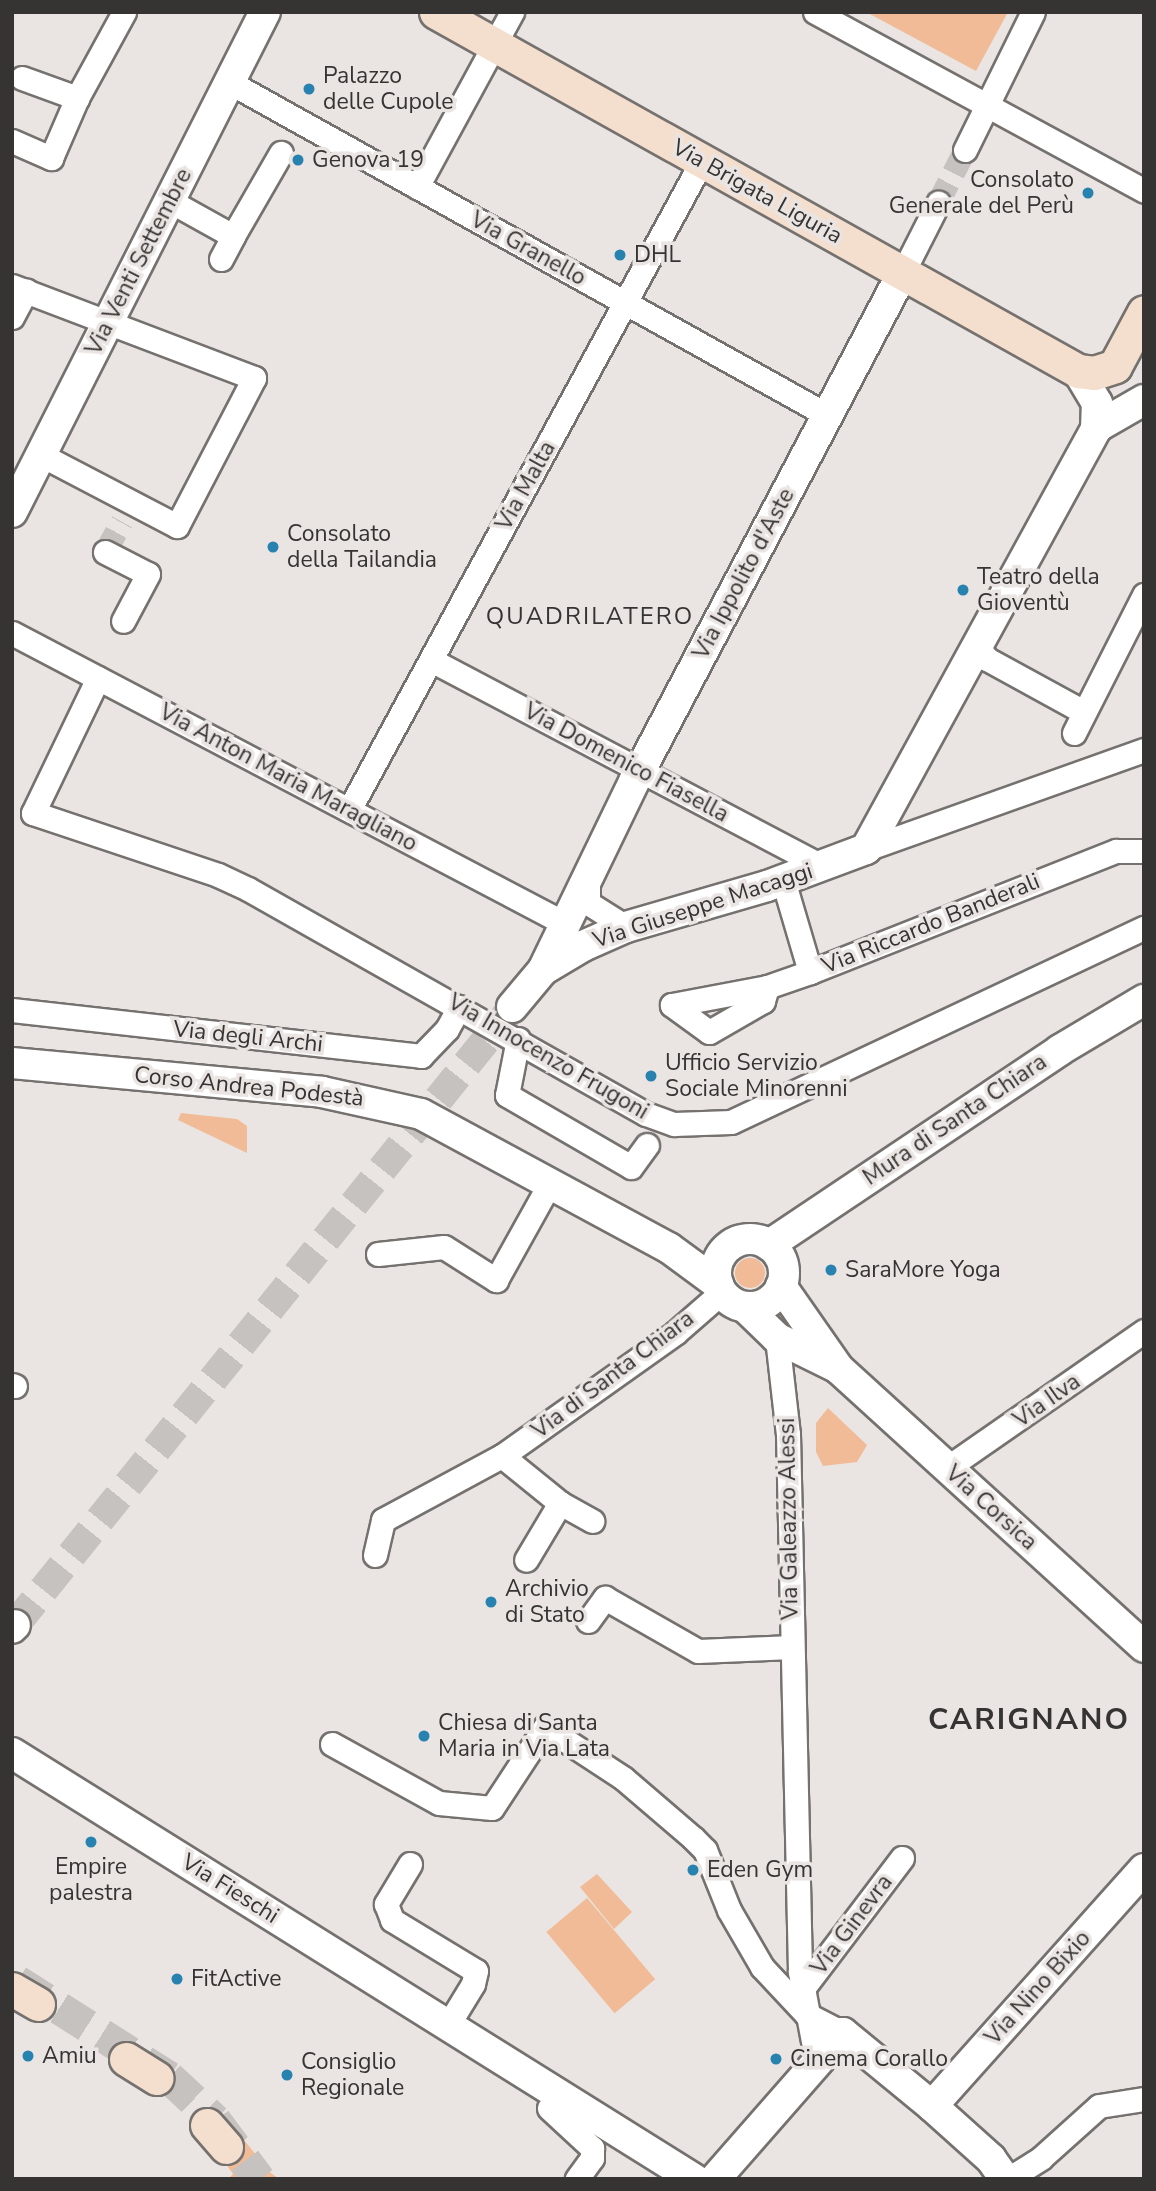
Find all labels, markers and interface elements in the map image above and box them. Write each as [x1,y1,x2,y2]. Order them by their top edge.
place label: Palazzo delle Cupole [323,62,454,116]
marker: Palazzo delle Cupole [301,81,317,97]
street label: Via Brigata Liguria [667,134,847,250]
place label: Genova 19 [312,146,424,174]
marker: Genova 19 [290,152,306,168]
street label: Via Venti Settembre [80,164,198,360]
place label: Consolato Generale del Perù [889,166,1074,220]
marker: Consolato Generale del Perù [1080,185,1096,201]
street label: Via Granello [465,206,591,292]
place label: DHL [634,241,681,269]
marker: DHL [612,247,628,263]
street label: Via Malta [490,436,562,536]
street label: Via Ippolito d'Aste [687,484,801,664]
place label: Consolato della Tailandia [287,520,437,574]
marker: Consolato della Tailandia [265,539,281,555]
place label: Teatro della Gioventù [977,563,1100,617]
marker: Teatro della Gioventù [955,582,971,598]
district label: QUADRILATERO [487,603,693,631]
street label: Via Domenico Fiasella [519,697,733,829]
street label: Via Anton Maria Maragliano [154,698,422,858]
street label: Via Giuseppe Macaggi [590,857,816,955]
street label: Via Riccardo Banderali [818,868,1044,980]
street label: Via Innocenzo Frugoni [443,988,653,1126]
street label: Via degli Archi [172,1015,324,1059]
street label: Mura di Santa Chiara [858,1048,1052,1192]
place label: Ufficio Servizio Sociale Minorenni [665,1049,848,1103]
street label: Corso Andrea Podestà [133,1061,365,1113]
marker: Ufficio Servizio Sociale Minorenni [643,1068,659,1084]
place label: SaraMore Yoga [845,1256,1001,1284]
marker: SaraMore Yoga [823,1262,839,1278]
street label: Via di Santa Chiara [526,1305,700,1445]
street label: Via Ilva [1008,1368,1086,1434]
street label: Via Galeazzo Alessi [773,1418,805,1620]
street label: Via Corsica [939,1460,1043,1556]
place label: Archivio di Stato [505,1575,589,1629]
marker: Archivio di Stato [483,1594,499,1610]
district label: CARIGNANO [929,1702,1129,1738]
place label: Chiesa di Santa Maria in Via Lata [438,1709,610,1763]
marker: Chiesa di Santa Maria in Via Lata [416,1728,432,1744]
marker: Empire palestra [83,1834,99,1850]
street label: Via Fieschi [176,1848,284,1930]
place label: Empire palestra [49,1853,133,1907]
place label: Eden Gym [707,1856,813,1884]
marker: Eden Gym [685,1862,701,1878]
street label: Via Ginevra [805,1869,899,1981]
street label: Via Nino Bixio [979,1925,1097,2051]
place label: FitActive [191,1965,282,1993]
marker: FitActive [169,1971,185,1987]
place label: Amiu [42,2042,97,2070]
place label: Cinema Corallo [790,2045,948,2073]
marker: Amiu [20,2048,36,2064]
place label: Consiglio Regionale [301,2048,404,2102]
marker: Cinema Corallo [768,2051,784,2067]
marker: Consiglio Regionale [279,2067,295,2083]

